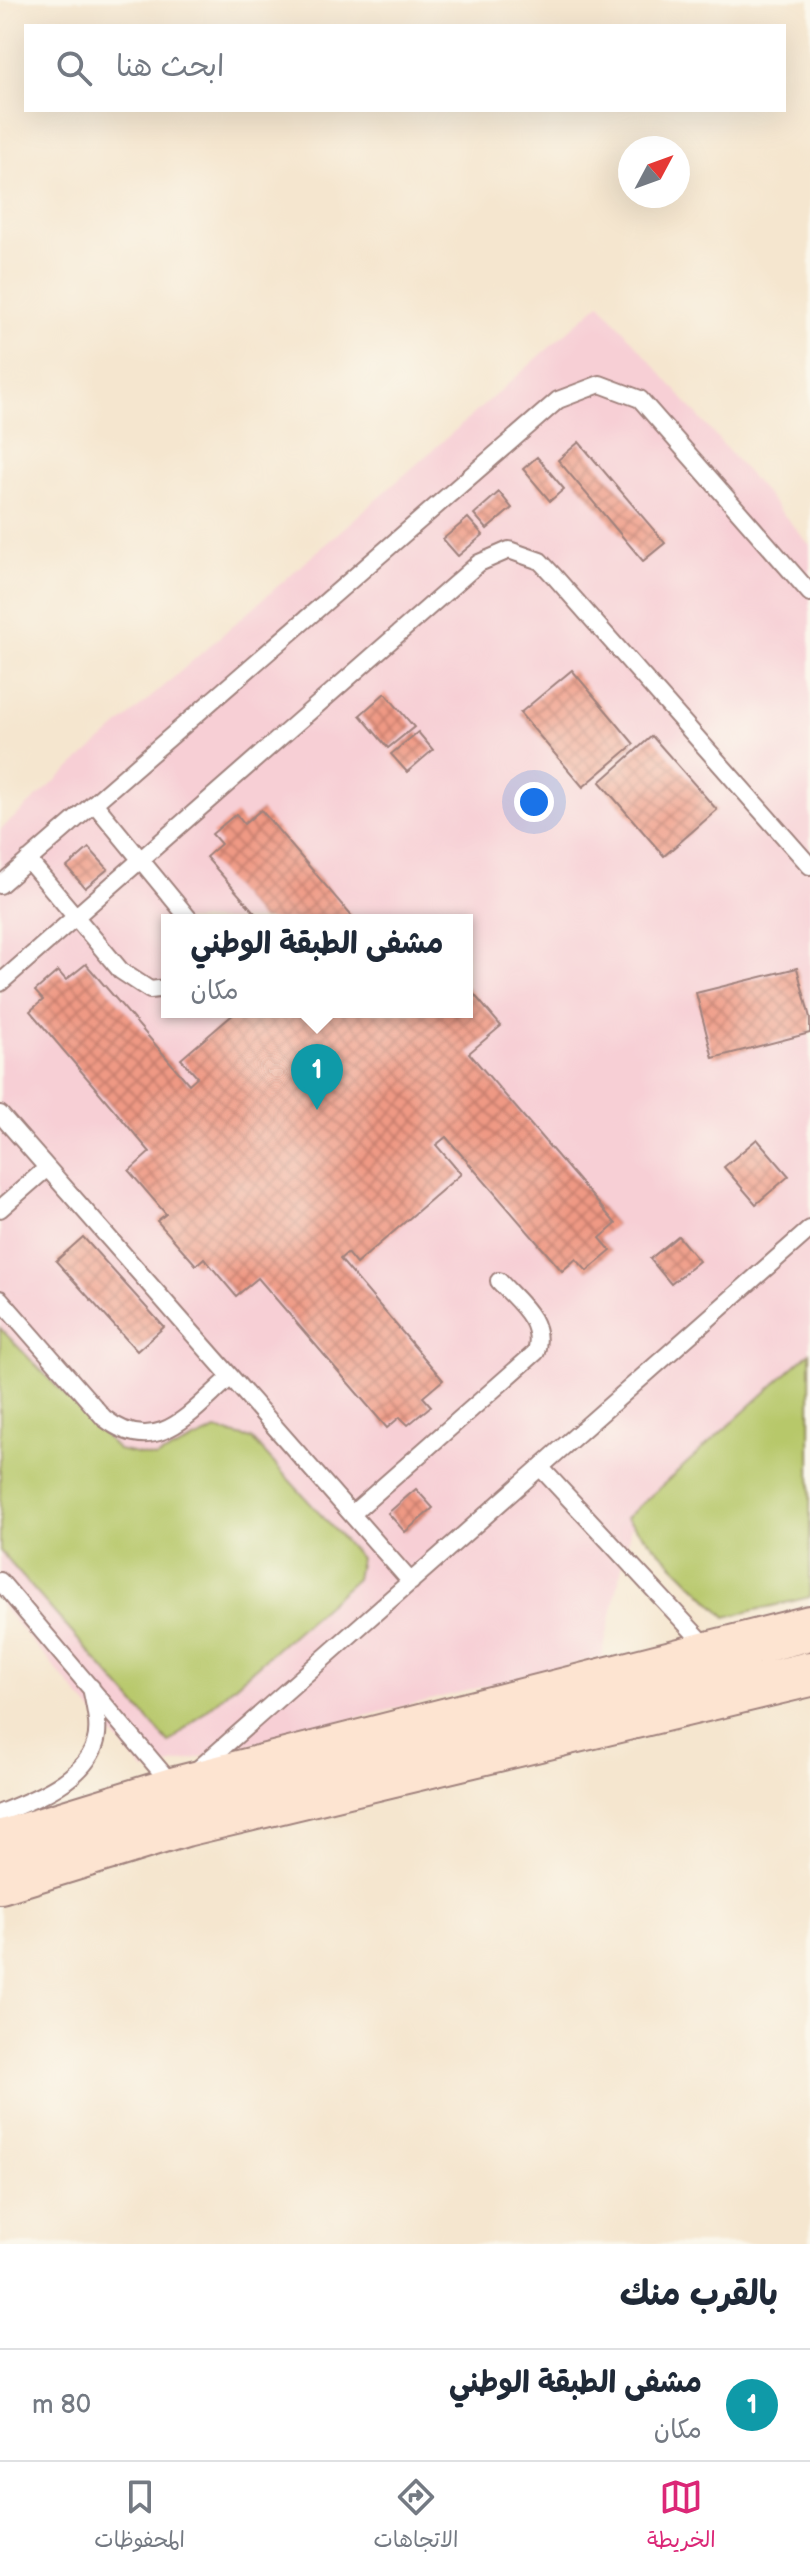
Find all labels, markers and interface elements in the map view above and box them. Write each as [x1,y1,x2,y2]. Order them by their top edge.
search box [24,24,786,112]
icon: search [52,46,96,90]
text: ابحث هنا [116,49,224,85]
north arrow [618,136,690,208]
your location [514,782,554,822]
popup [161,914,473,1018]
text: مشفى الطبقة الوطني [190,926,444,962]
text: مكان [190,976,239,1007]
pin: 1 [291,1044,343,1110]
text: بالقرب منك [620,2274,778,2315]
text: مشفى الطبقة الوطني [449,2365,702,2401]
text: 80 m [32,2390,91,2421]
text: 1 [747,2390,757,2421]
text: مكان [654,2415,702,2446]
tab: المحفوظات [94,2475,185,2559]
tab: الاتجاهات [374,2475,458,2559]
tab: الخريطة [647,2475,716,2559]

